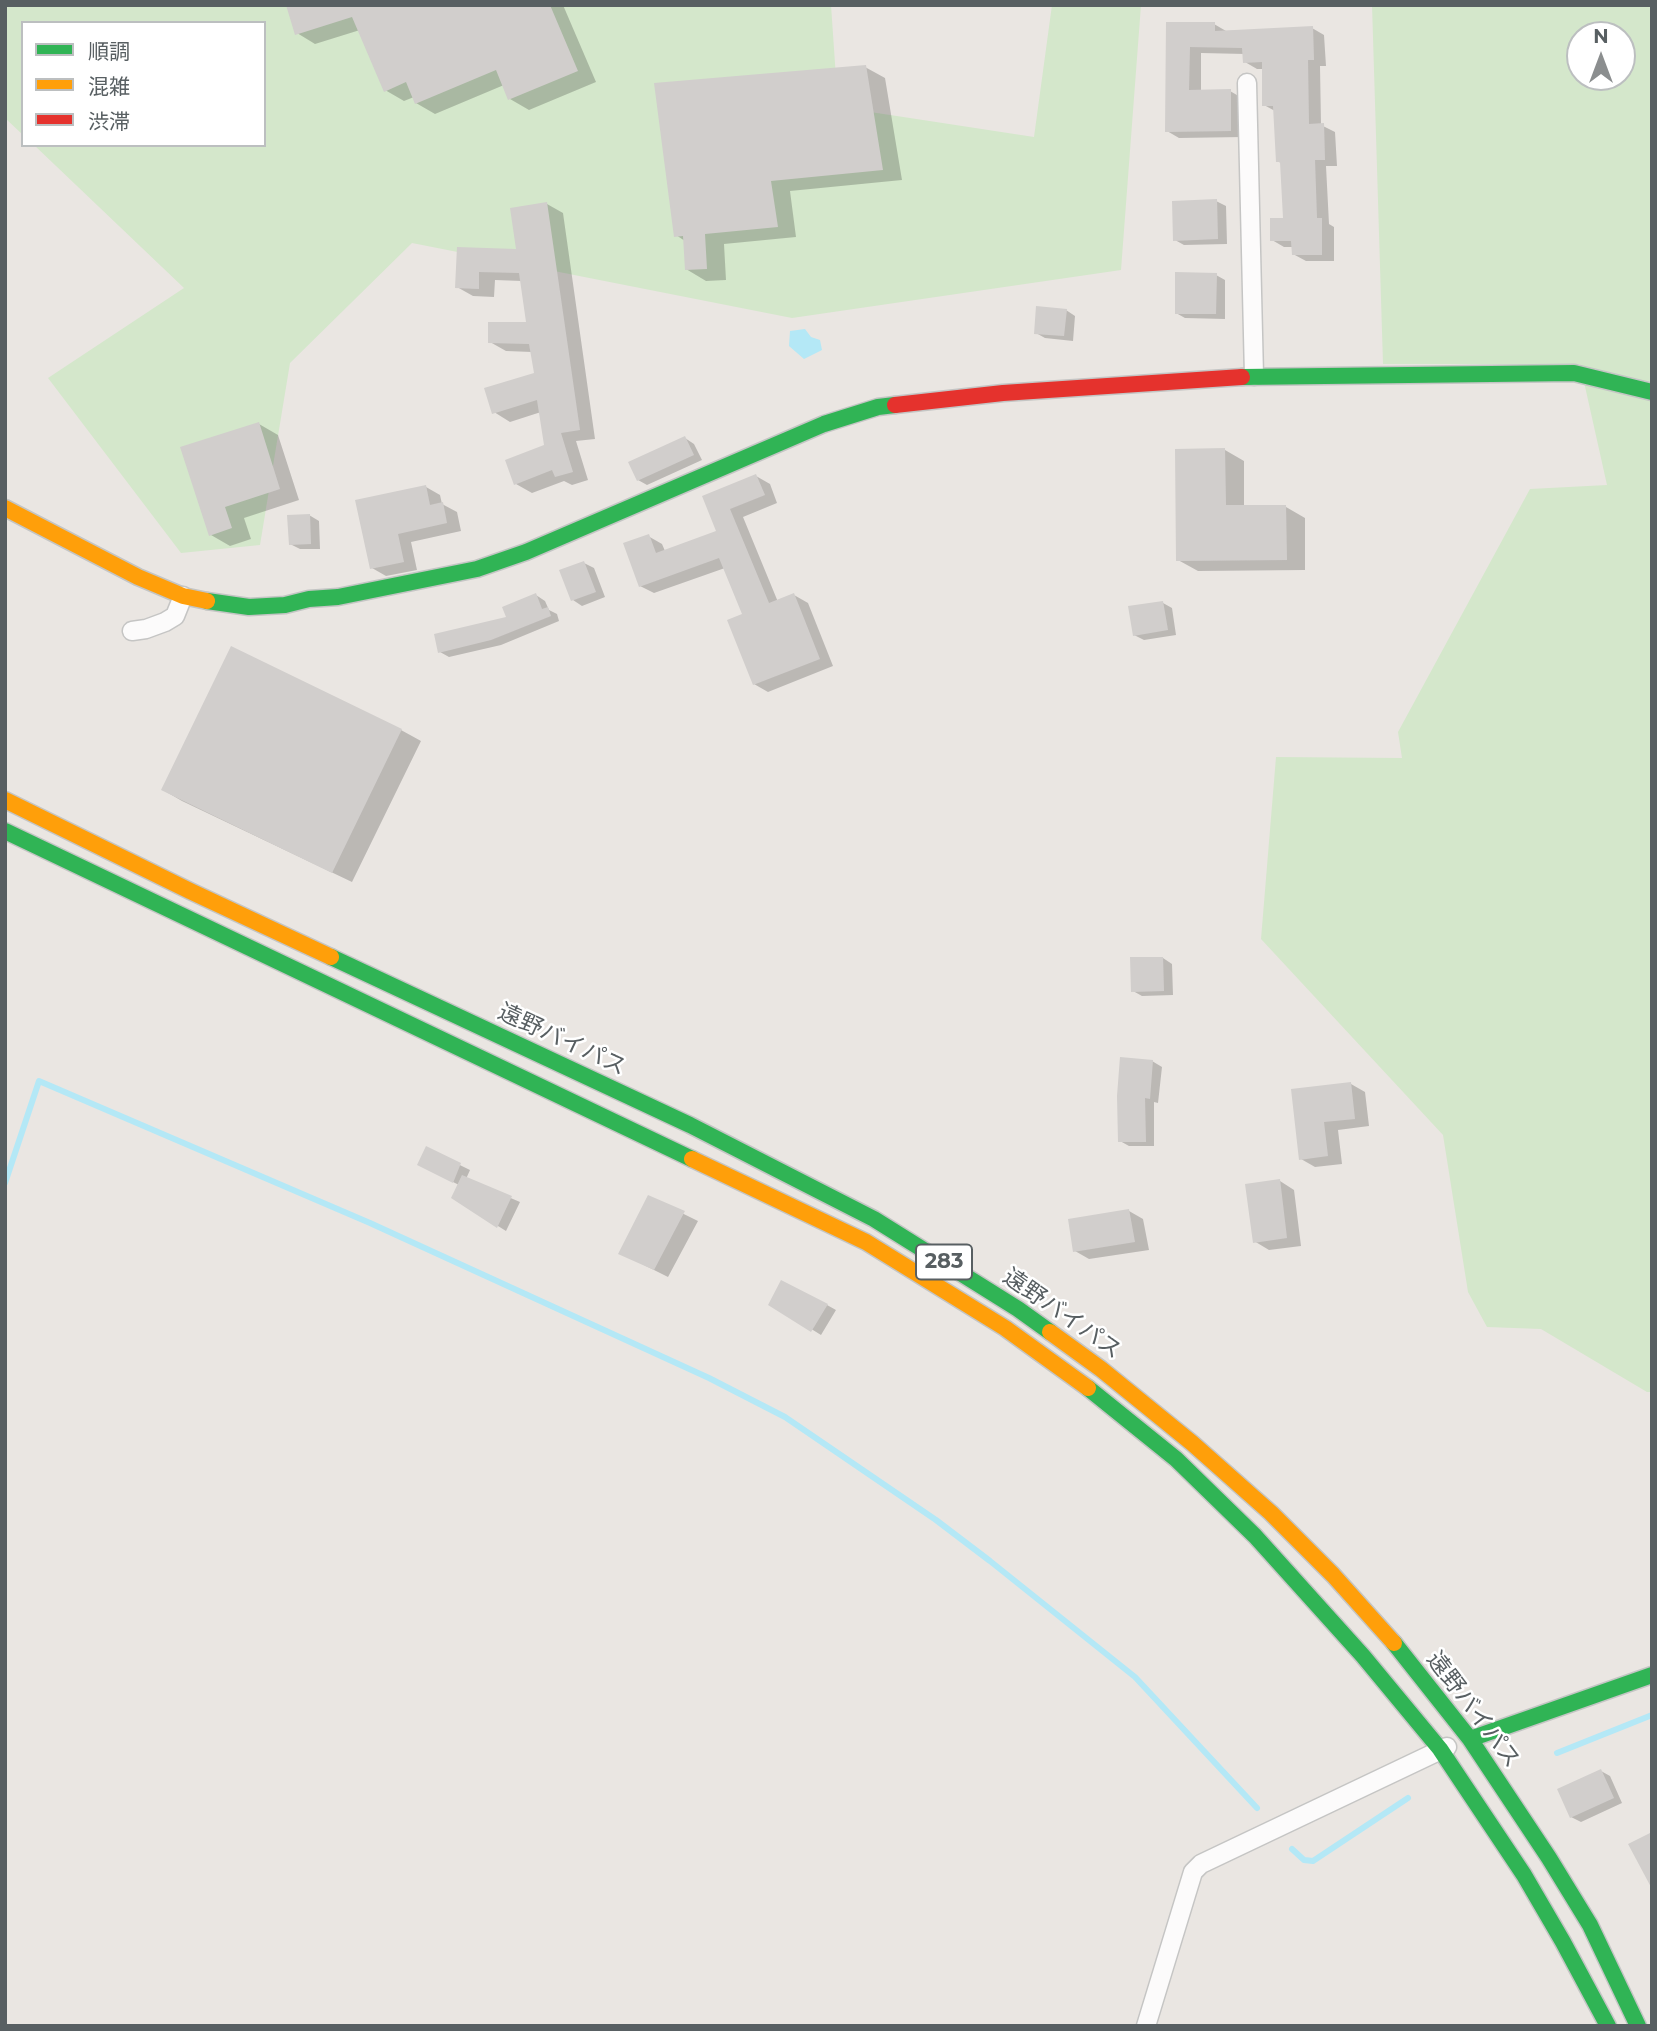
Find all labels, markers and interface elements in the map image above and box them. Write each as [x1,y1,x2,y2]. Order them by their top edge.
legend [21,21,266,147]
north arrow [1566,21,1636,91]
text: N [1593,25,1609,48]
text: 順調 [88,39,130,64]
text: 混雑 [88,74,130,99]
text: 渋滞 [88,109,130,134]
street label: 遠野バイパス [494,998,630,1082]
road number: 283 [916,1244,972,1280]
street label: 遠野バイパス [998,1263,1126,1365]
street label: 遠野バイパス [1420,1647,1526,1773]

